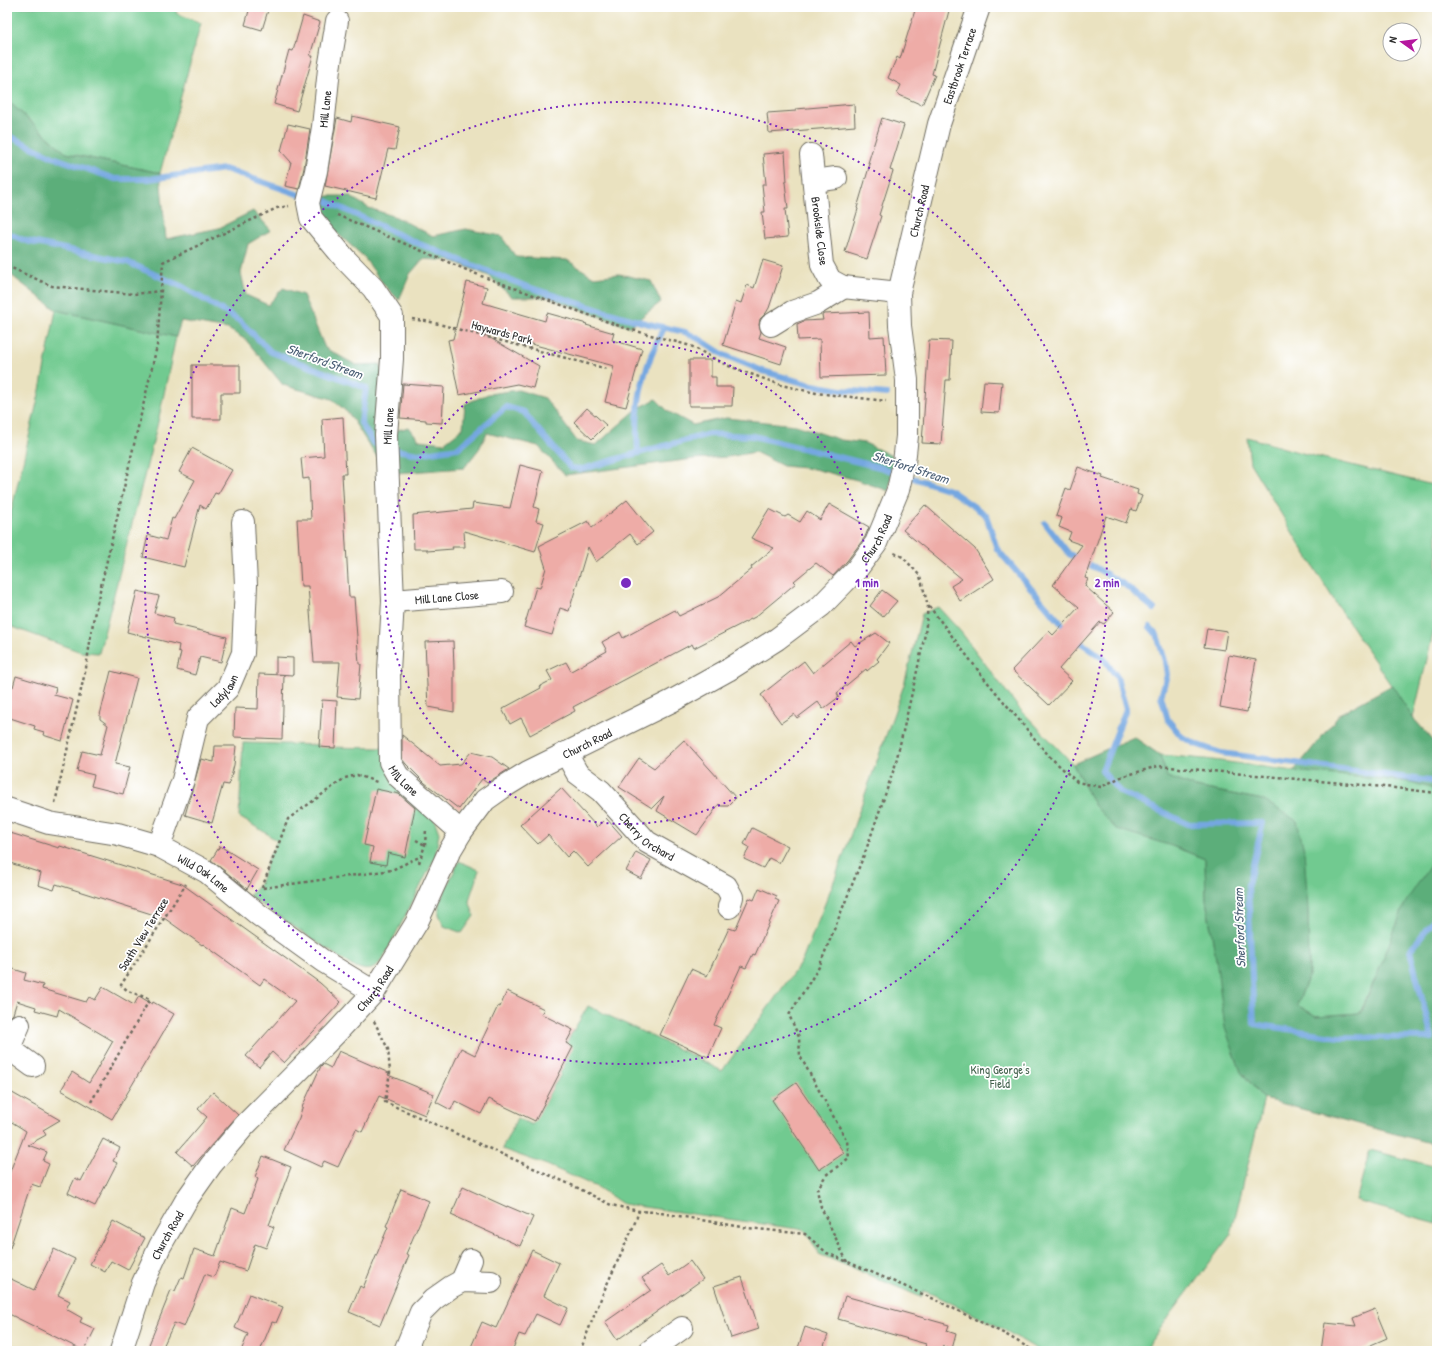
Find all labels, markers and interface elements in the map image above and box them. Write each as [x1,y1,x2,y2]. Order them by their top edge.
north arrow [1382,22,1422,62]
street label: Eastbrook Terrace [938,25,980,106]
text: N [1385,35,1400,44]
street label: Mill Lane [315,89,335,128]
street label: Church Road [904,183,933,239]
street label: Brookside Close [807,196,833,266]
street label: Haywards Park [470,316,534,348]
water label: Sherford Stream [285,339,366,383]
street label: Mill Lane [378,407,398,445]
water label: Sherford Stream [871,446,953,488]
street label: Church Road [856,511,896,566]
text: 1 min [855,574,879,591]
text: 2 min [1095,574,1120,591]
centre of rings [619,576,633,590]
street label: Mill Lane Close [414,585,480,608]
street label: Ladylawn [205,671,242,711]
street label: Church Road [559,724,615,762]
street label: Mill Lane [385,762,423,800]
street label: Cherry Orchard [615,808,678,865]
street label: Wild Oak Lane [175,849,234,896]
water label: Sherford Stream [1229,887,1249,968]
street label: South View Terrace [114,894,172,974]
street label: Church Road [352,962,397,1015]
park label: King George's Field [970,1061,1030,1092]
street label: Church Road [147,1207,187,1262]

